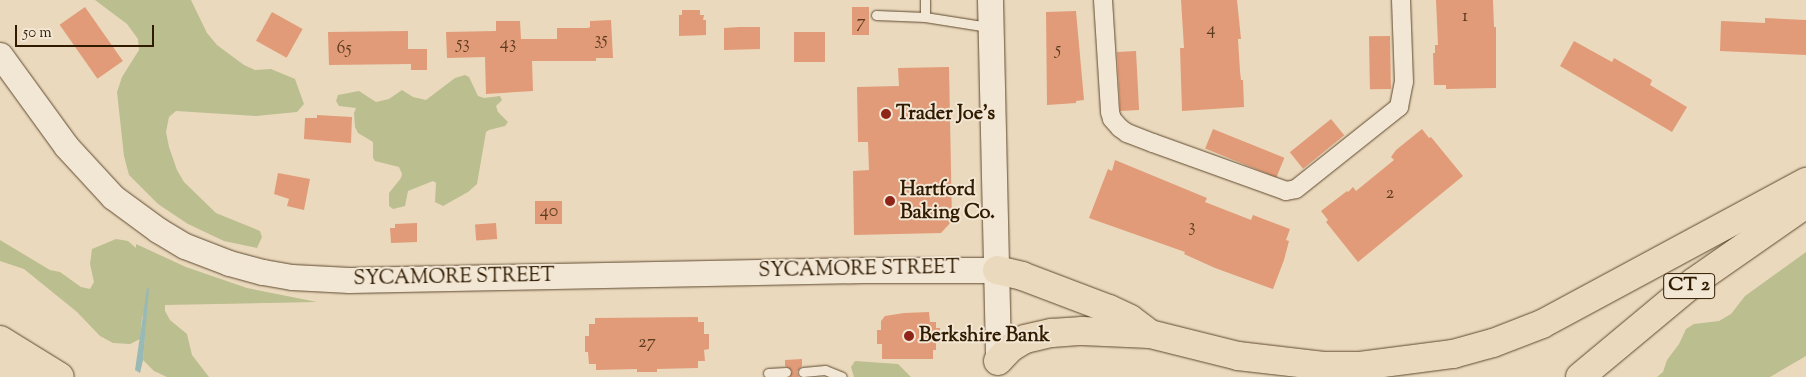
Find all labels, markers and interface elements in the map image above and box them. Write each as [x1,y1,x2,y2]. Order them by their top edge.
house number: 1 [1462,6,1468,28]
house number: 7 [856,12,866,34]
scale bar [18,15,156,47]
house number: 4 [1206,19,1216,41]
text: 50 m [23,23,52,44]
house number: 35 [594,29,608,51]
house number: 53 [456,33,470,55]
house number: 43 [500,33,516,55]
house number: 65 [336,38,352,60]
house number: 5 [1055,39,1061,61]
place label: Trader Joe's [896,102,995,126]
marker: Trader Joe's [880,108,892,120]
place label: Hartford Baking Co. [900,178,995,225]
house number: 2 [1386,183,1394,205]
marker: Hartford Baking Co. [884,195,896,207]
house number: 40 [540,201,558,223]
house number: 3 [1188,216,1196,238]
street label: SYCAMORE STREET [758,256,960,284]
street label: SYCAMORE STREET [353,264,555,292]
road number: CT 2 [1663,270,1715,302]
place label: Berkshire Bank [919,324,1050,348]
marker: Berkshire Bank [903,330,915,342]
house number: 27 [638,332,656,354]

